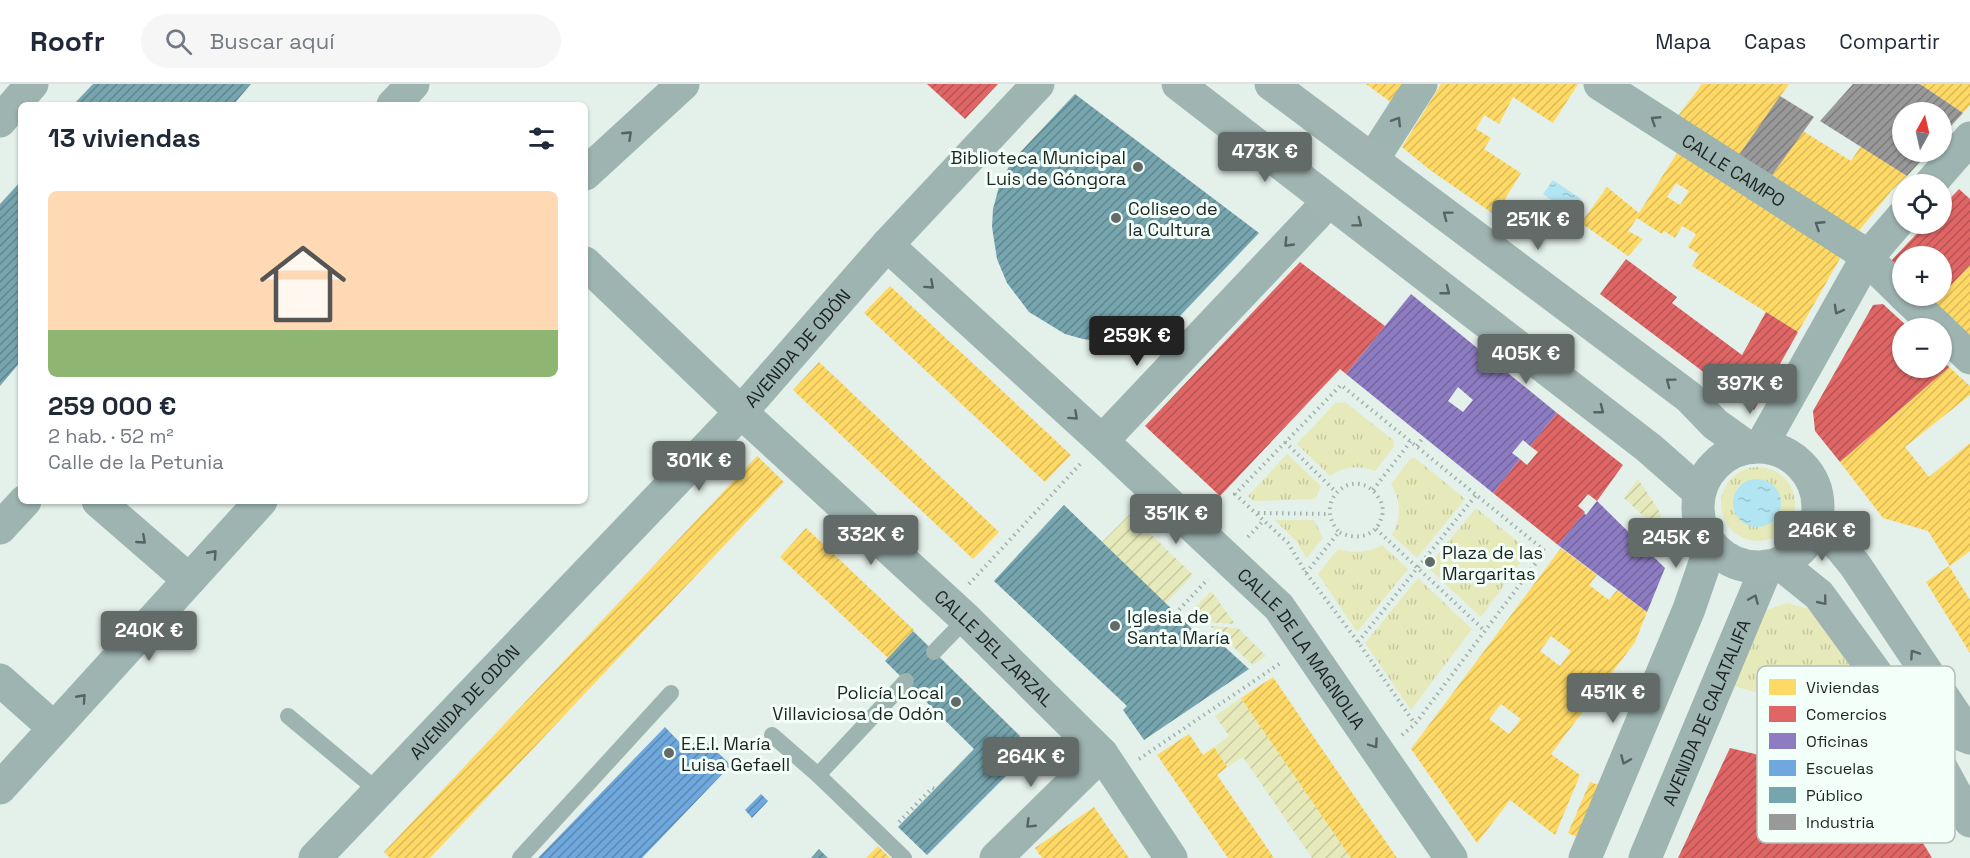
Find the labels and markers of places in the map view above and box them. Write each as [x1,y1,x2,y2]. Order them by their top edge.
pin: 473K € [1216,132,1314,183]
place label: Biblioteca Municipal Luis de Góngora [951,146,1126,190]
marker: Biblioteca Municipal Luis de Góngora [1131,160,1145,174]
place label: Coliseo de la Cultura [1128,197,1218,241]
pin: 251K € [1489,200,1587,251]
marker: Coliseo de la Cultura [1109,211,1123,225]
pin: 259K € [1088,316,1186,367]
pin: 405K € [1477,334,1575,385]
pin: 397K € [1701,364,1799,415]
pin: 301K € [650,441,748,492]
pin: 351K € [1127,494,1225,545]
pin: 246K € [1773,511,1871,562]
pin: 332K € [822,515,920,566]
pin: 245K € [1627,518,1725,569]
place label: Plaza de las Margaritas [1442,541,1543,585]
marker: Plaza de las Margaritas [1423,555,1437,569]
place label: Iglesia de Santa María [1127,605,1230,649]
pin: 240K € [100,611,198,662]
marker: Iglesia de Santa María [1108,619,1122,633]
pin: 451K € [1564,673,1662,724]
place label: Policía Local Villaviciosa de Odón [772,681,944,725]
marker: Policía Local Villaviciosa de Odón [949,695,963,709]
place label: E.E.I. María Luisa Gefaell [681,732,790,776]
pin: 264K € [982,737,1080,788]
marker: E.E.I. María Luisa Gefaell [662,746,676,760]

